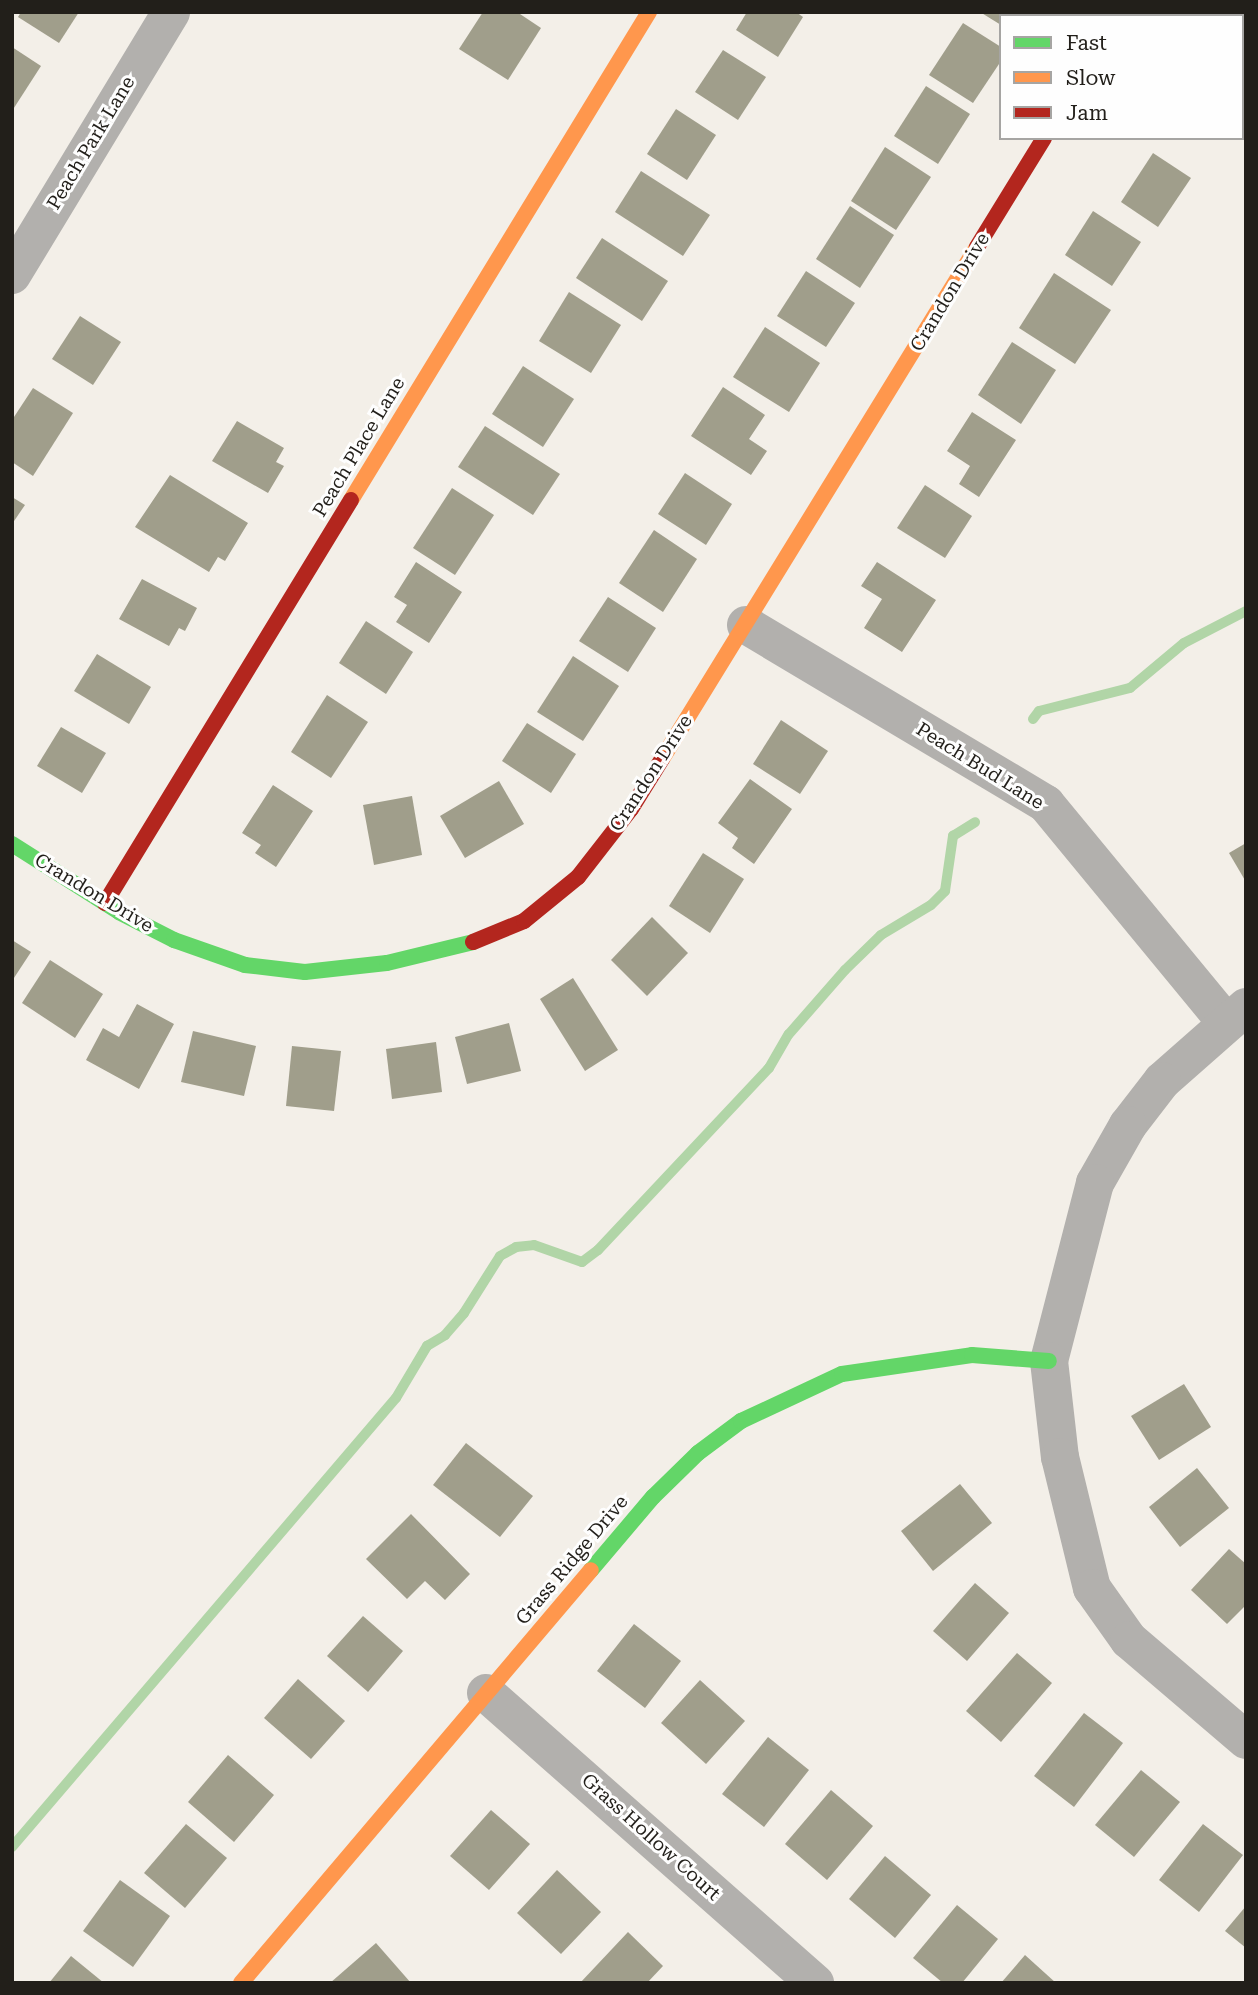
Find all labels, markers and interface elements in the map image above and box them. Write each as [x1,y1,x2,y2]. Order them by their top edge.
legend [999,14,1244,140]
text: Fast [1066,31,1107,55]
text: Slow [1066,66,1115,90]
street label: Peach Park Lane [42,72,140,214]
text: Jam [1066,101,1108,125]
street label: Crandon Drive [906,229,994,355]
street label: Peach Place Lane [308,373,410,521]
street label: Crandon Drive [605,710,697,836]
street label: Peach Bud Lane [912,718,1048,814]
street label: Crandon Drive [31,849,157,937]
street label: Grass Ridge Drive [511,1491,633,1629]
street label: Grass Hollow Court [577,1769,725,1905]

